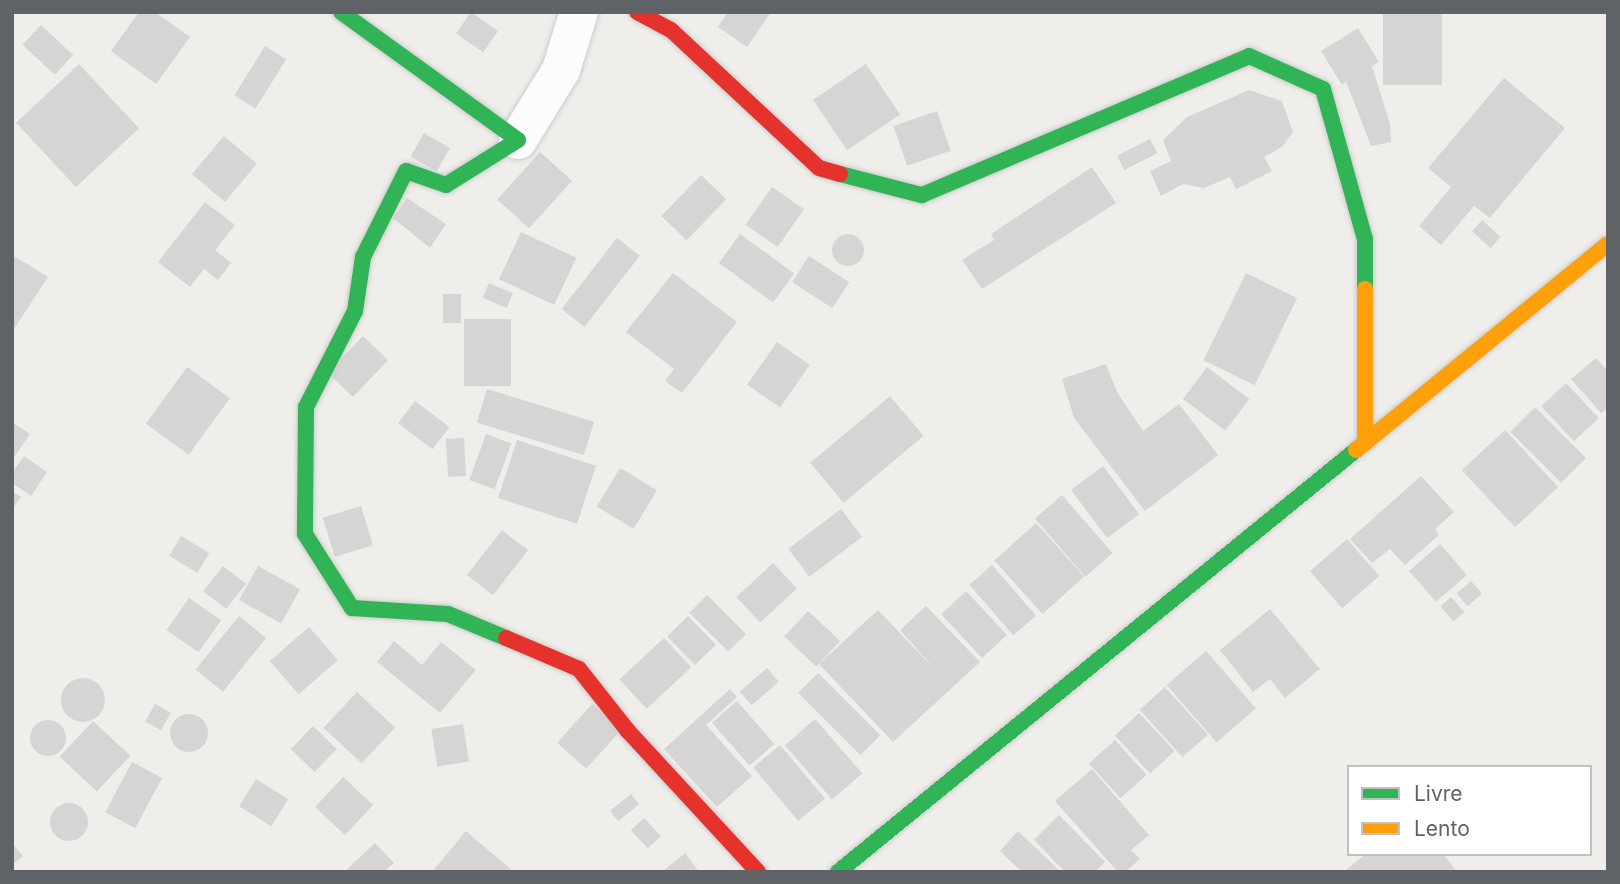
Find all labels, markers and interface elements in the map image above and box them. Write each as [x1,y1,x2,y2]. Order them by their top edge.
legend [1347,765,1592,856]
text: Livre [1414,781,1463,806]
text: Lento [1414,816,1470,841]

